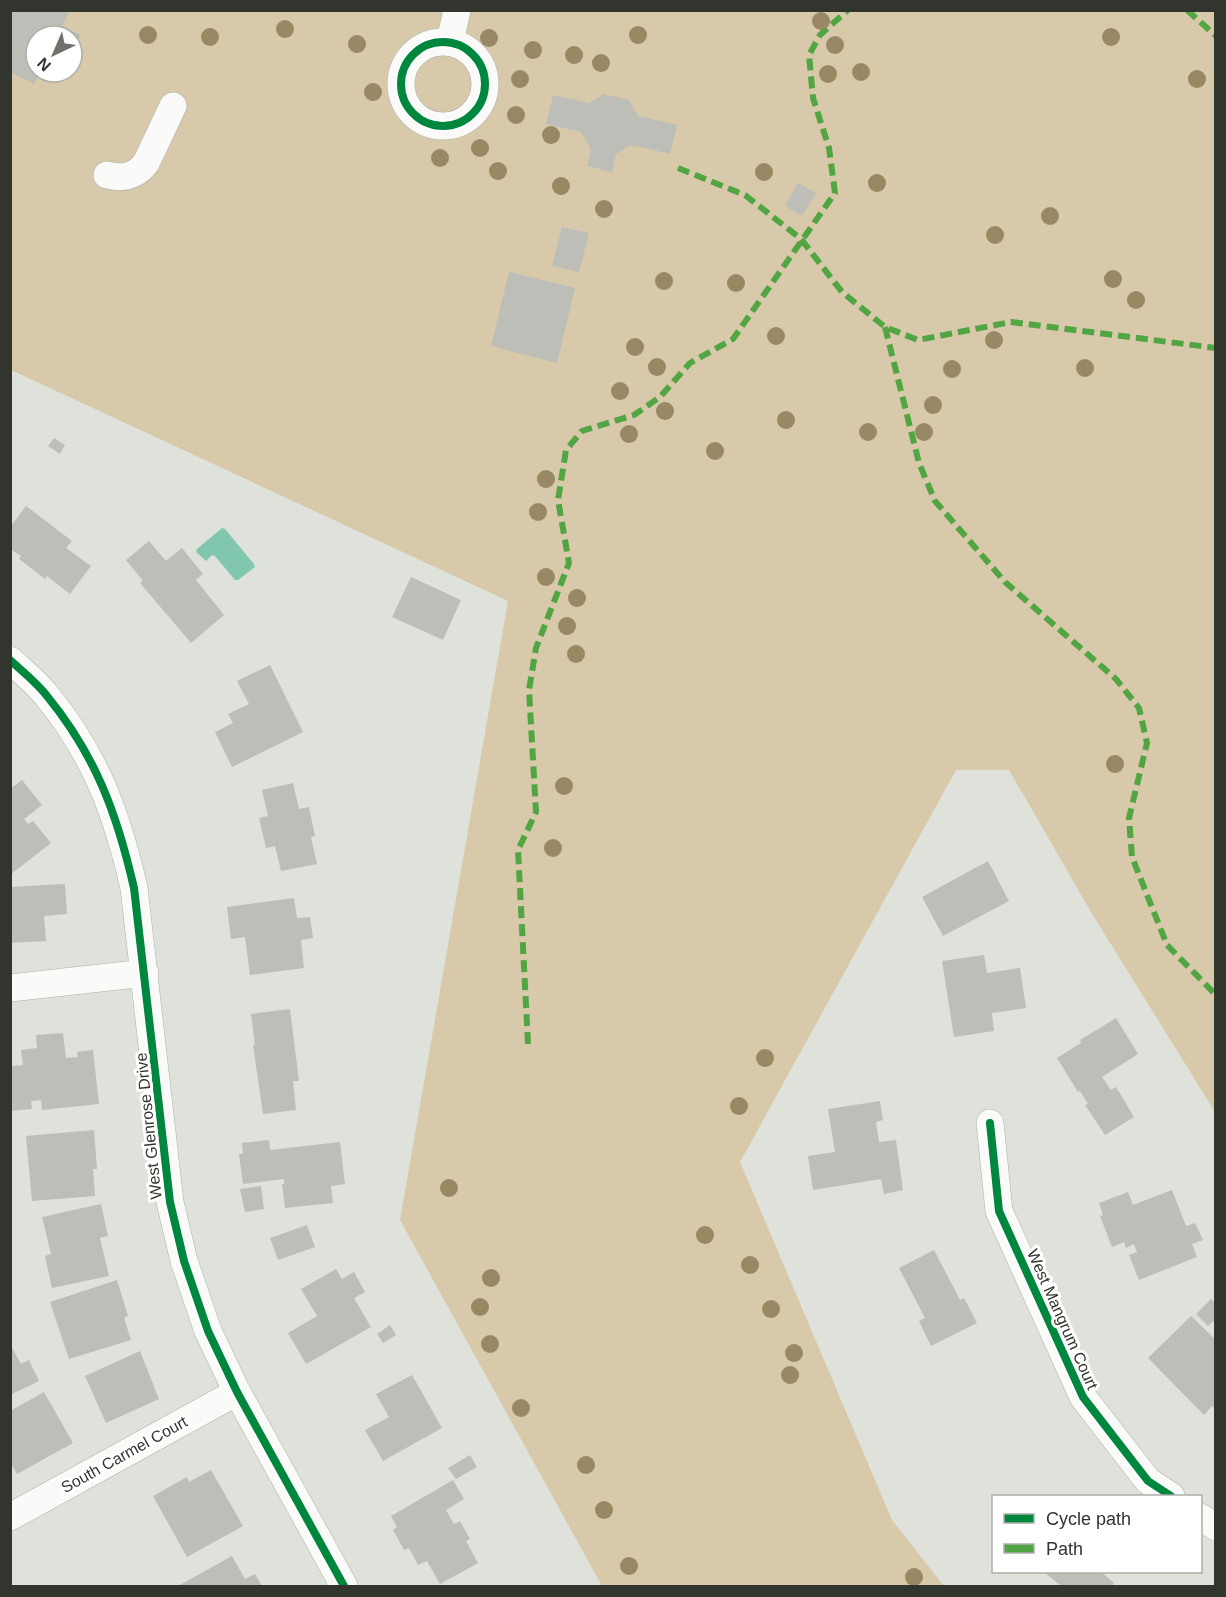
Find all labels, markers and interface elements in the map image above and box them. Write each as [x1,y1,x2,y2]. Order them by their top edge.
north arrow [24,24,84,84]
text: N [34,54,54,75]
street label: West Glenrose Drive [132,1052,165,1200]
street label: West Mangrum Court [1024,1246,1101,1392]
street label: South Carmel Court [58,1412,191,1496]
legend [992,1495,1202,1573]
text: Cycle path [1046,1509,1131,1529]
text: Path [1046,1539,1083,1559]

